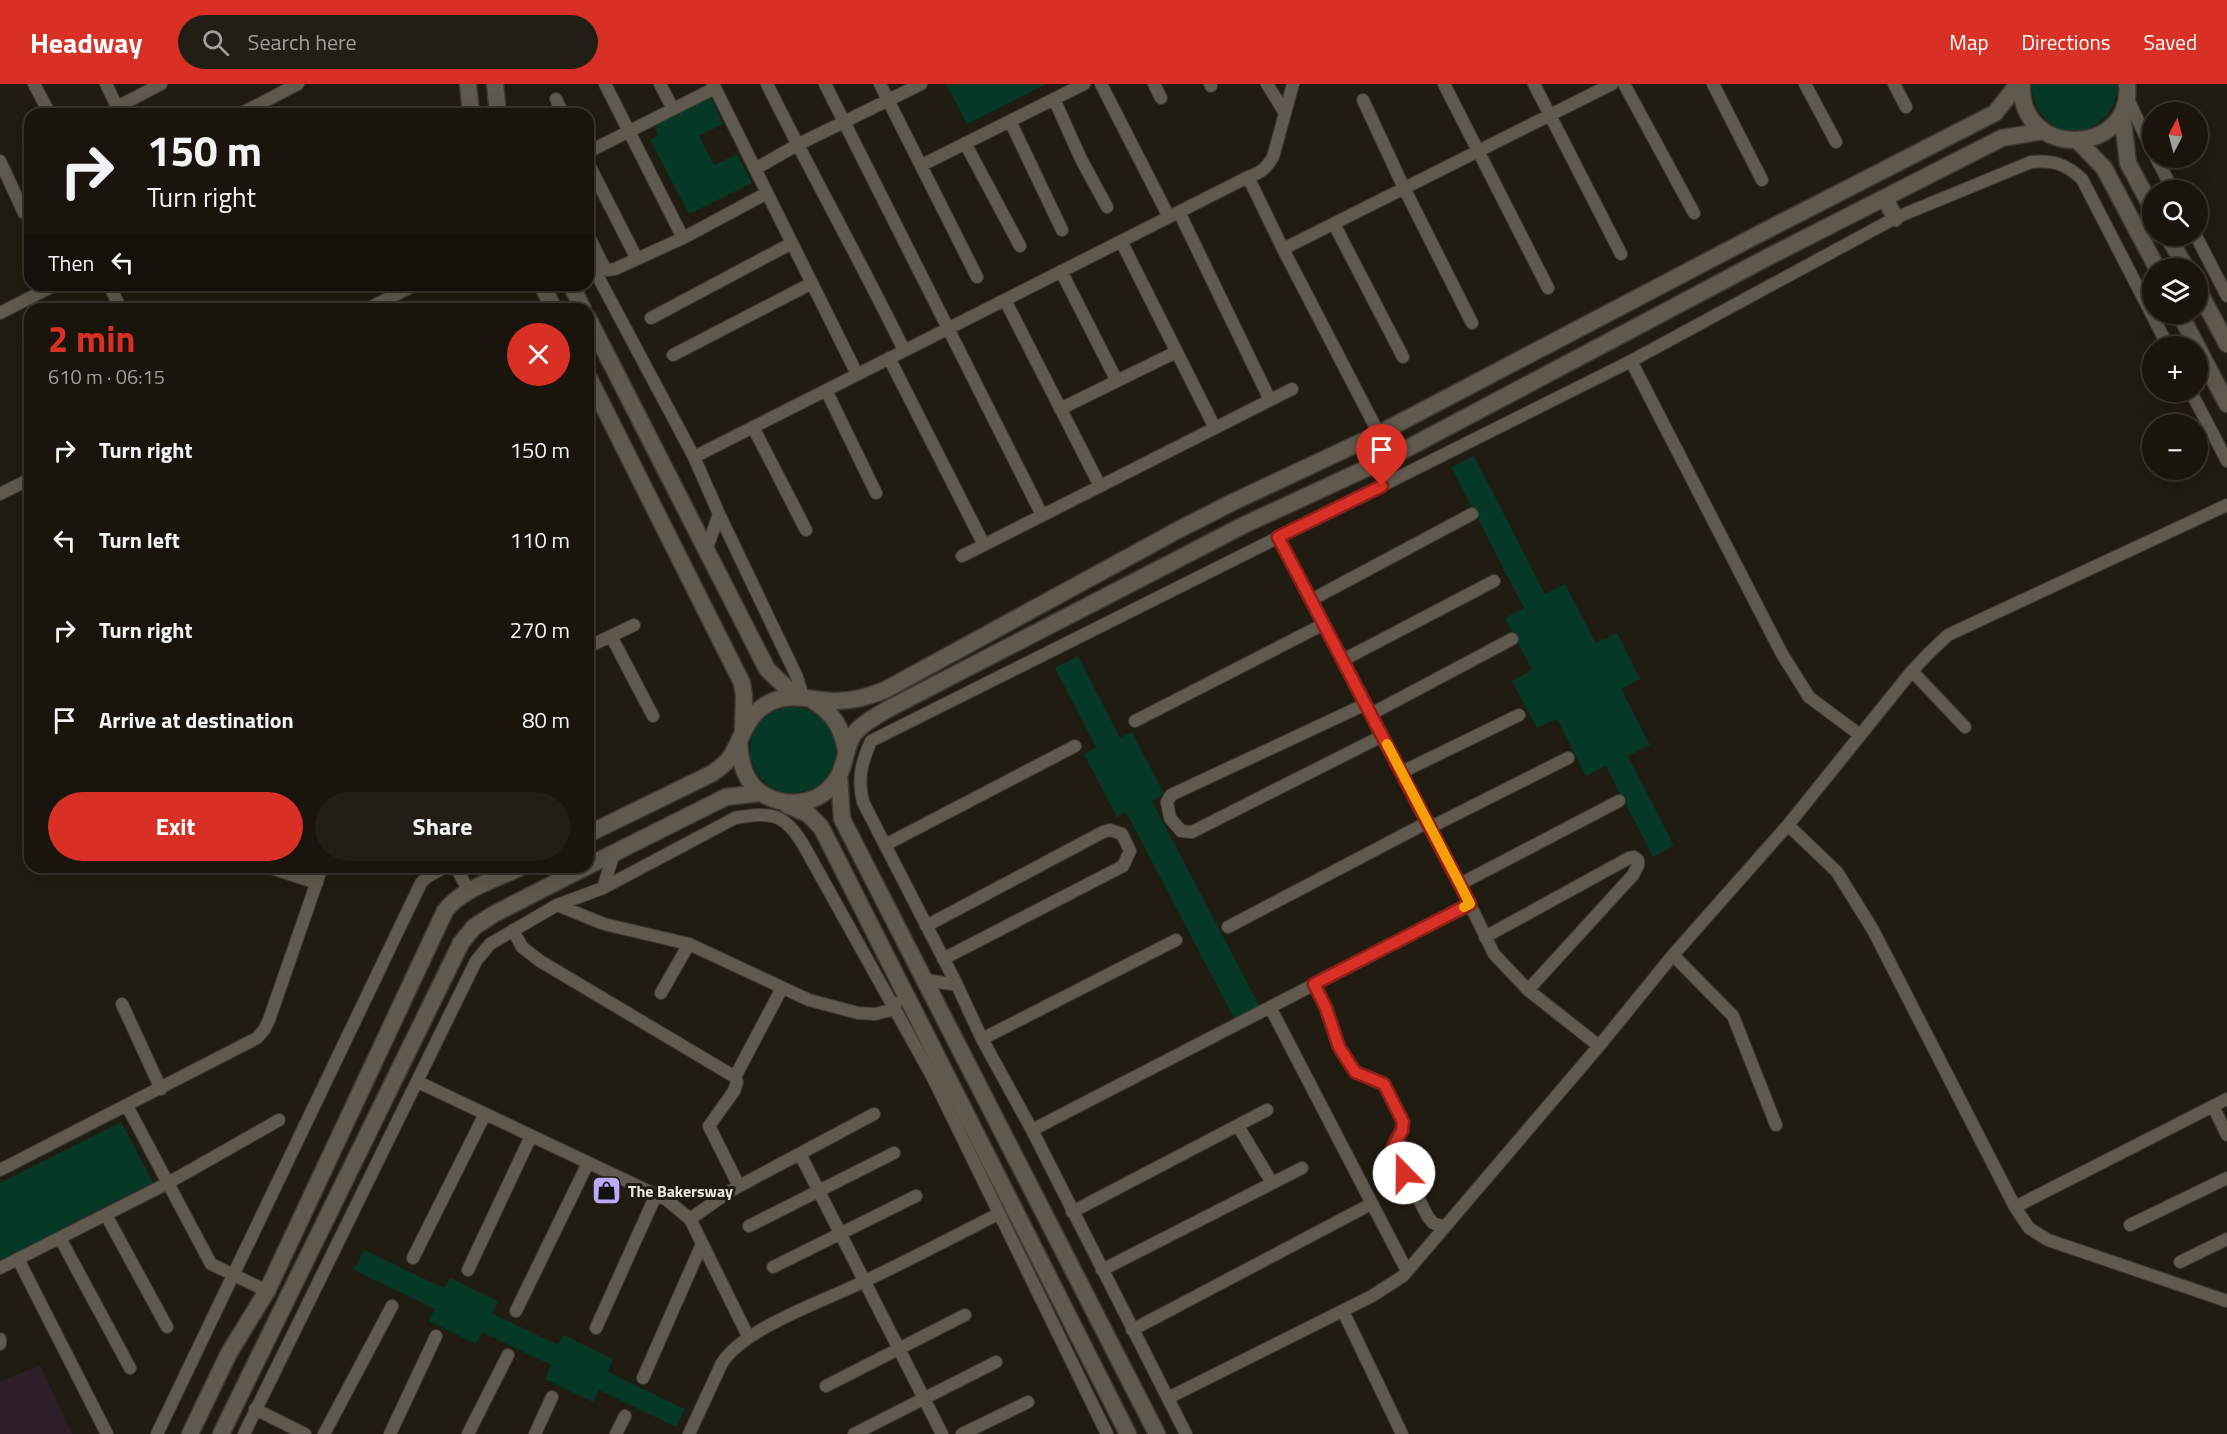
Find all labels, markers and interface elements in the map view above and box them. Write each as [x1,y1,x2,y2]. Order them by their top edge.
search box [178,15,598,69]
text: Headway [30,21,142,64]
text: Search here [247,25,357,59]
icon: search [199,26,232,59]
text: Map [1949,26,1989,58]
text: Directions [2022,26,2111,58]
text: Saved [2144,26,2197,58]
north arrow [2142,102,2208,168]
map controls [2142,102,2208,480]
text: 150 m [147,118,262,182]
icon: right [48,132,126,210]
text: Turn right [147,176,256,217]
button: search [2142,180,2208,246]
text: Then [48,246,94,280]
icon: left [106,246,139,279]
button: layers [2142,258,2208,324]
text: 2 min [48,311,135,366]
button: close [507,323,570,386]
button: + [2142,336,2208,402]
text: 610 m · 06:15 [48,361,165,392]
button: − [2142,414,2208,480]
pin [1356,424,1407,486]
text: Turn right [99,433,193,467]
text: 150 m [510,433,570,467]
icon: arrive [1365,433,1398,466]
icon: right [48,434,81,467]
text: Turn left [99,523,180,557]
text: 110 m [510,523,570,557]
icon: left [48,524,81,557]
text: Turn right [99,613,193,647]
text: 270 m [510,613,570,647]
icon: right [48,614,81,647]
text: Arrive at destination [99,703,294,737]
text: 80 m [522,703,570,737]
icon: arrive [48,704,81,737]
button: Exit [48,792,303,861]
button: Share [315,792,570,861]
position arrow [1372,1141,1436,1205]
shop icon: The Bakersway [591,1175,623,1207]
place label: The Bakersway [628,1179,733,1203]

